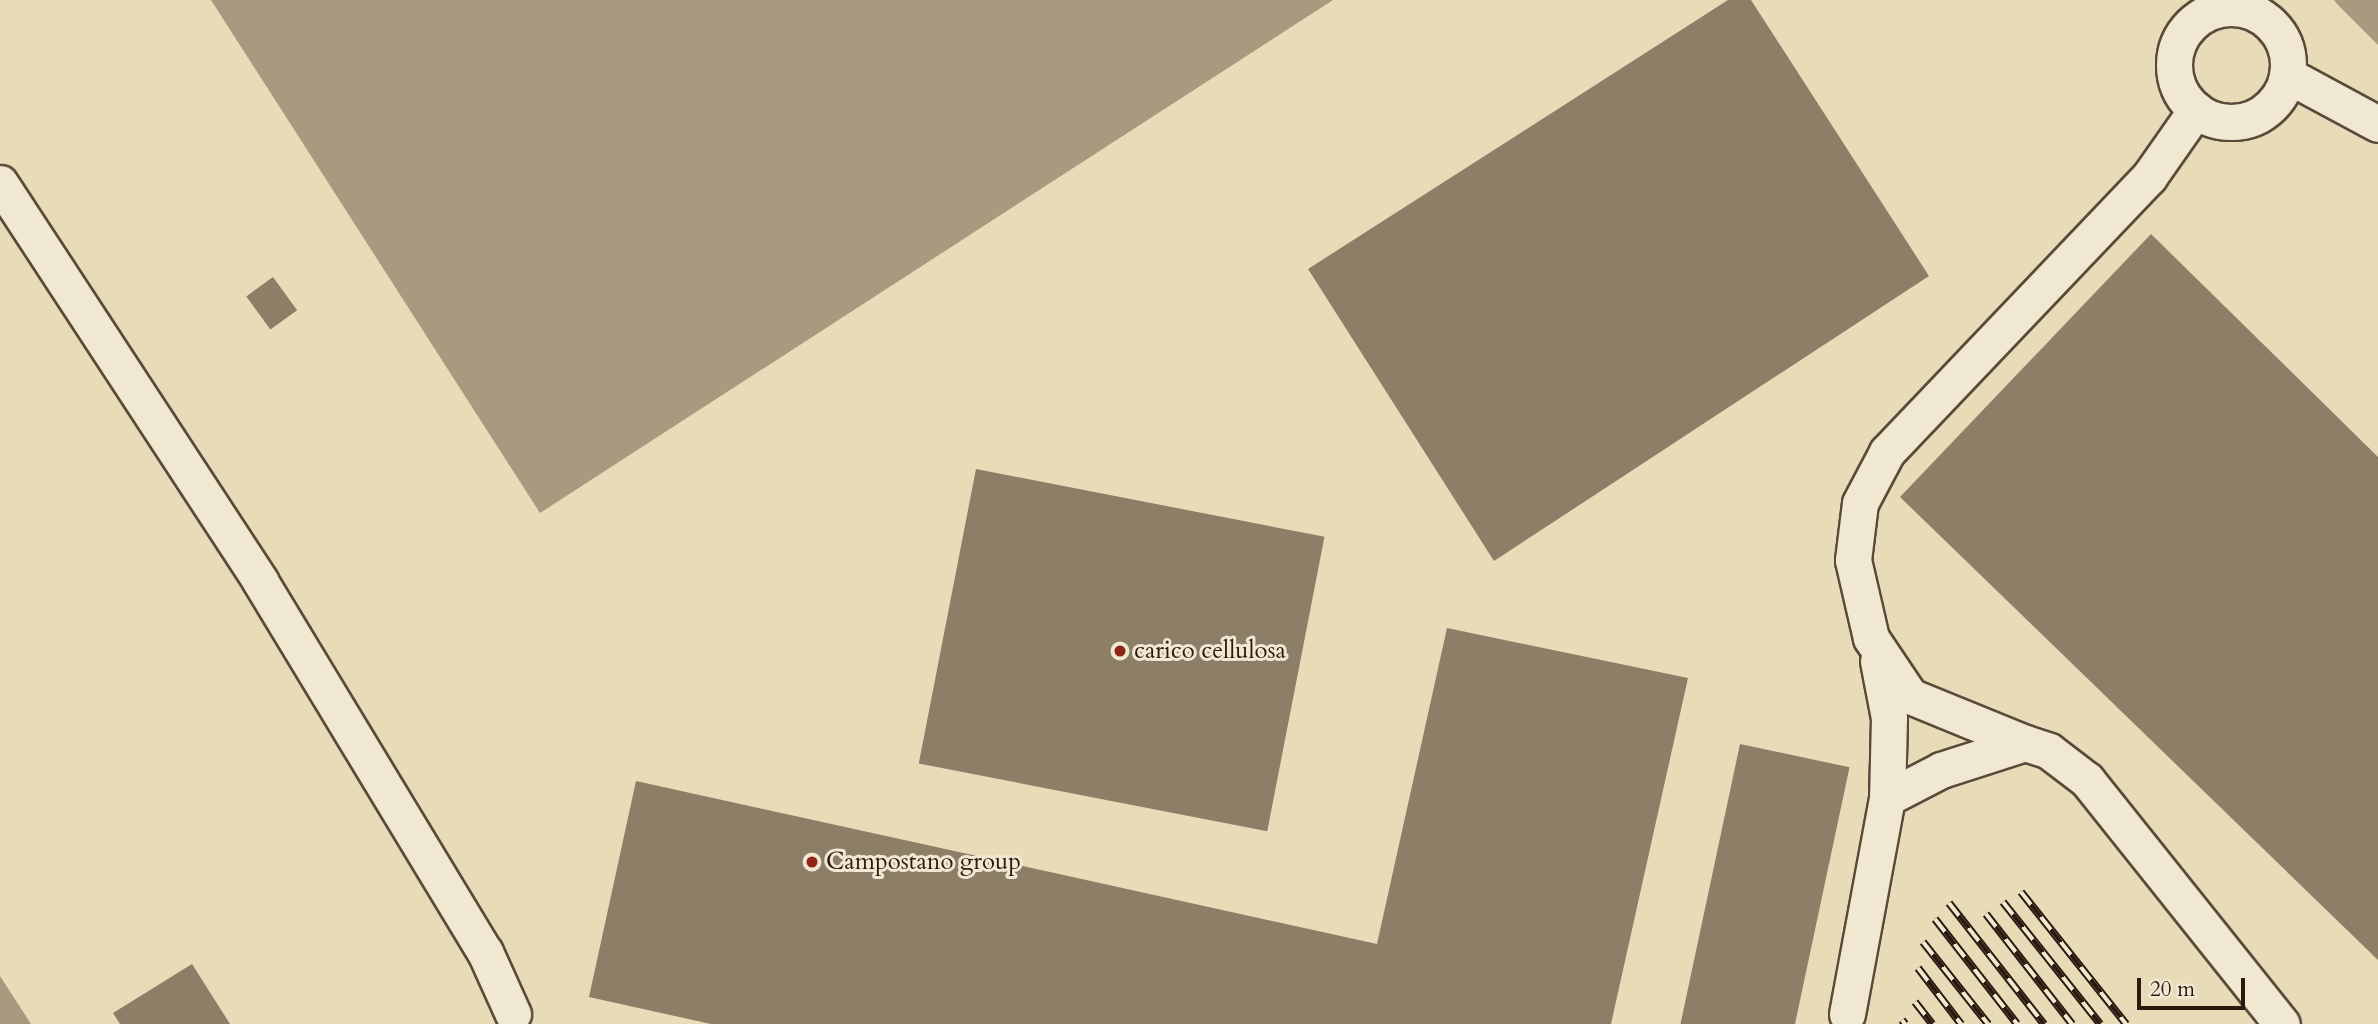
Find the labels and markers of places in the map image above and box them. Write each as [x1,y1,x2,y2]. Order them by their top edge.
place label: carico cellulosa [1134,637,1286,665]
marker: carico cellulosa [1112,643,1128,659]
place label: Campostano group [826,848,1021,876]
marker: Campostano group [804,854,820,870]

